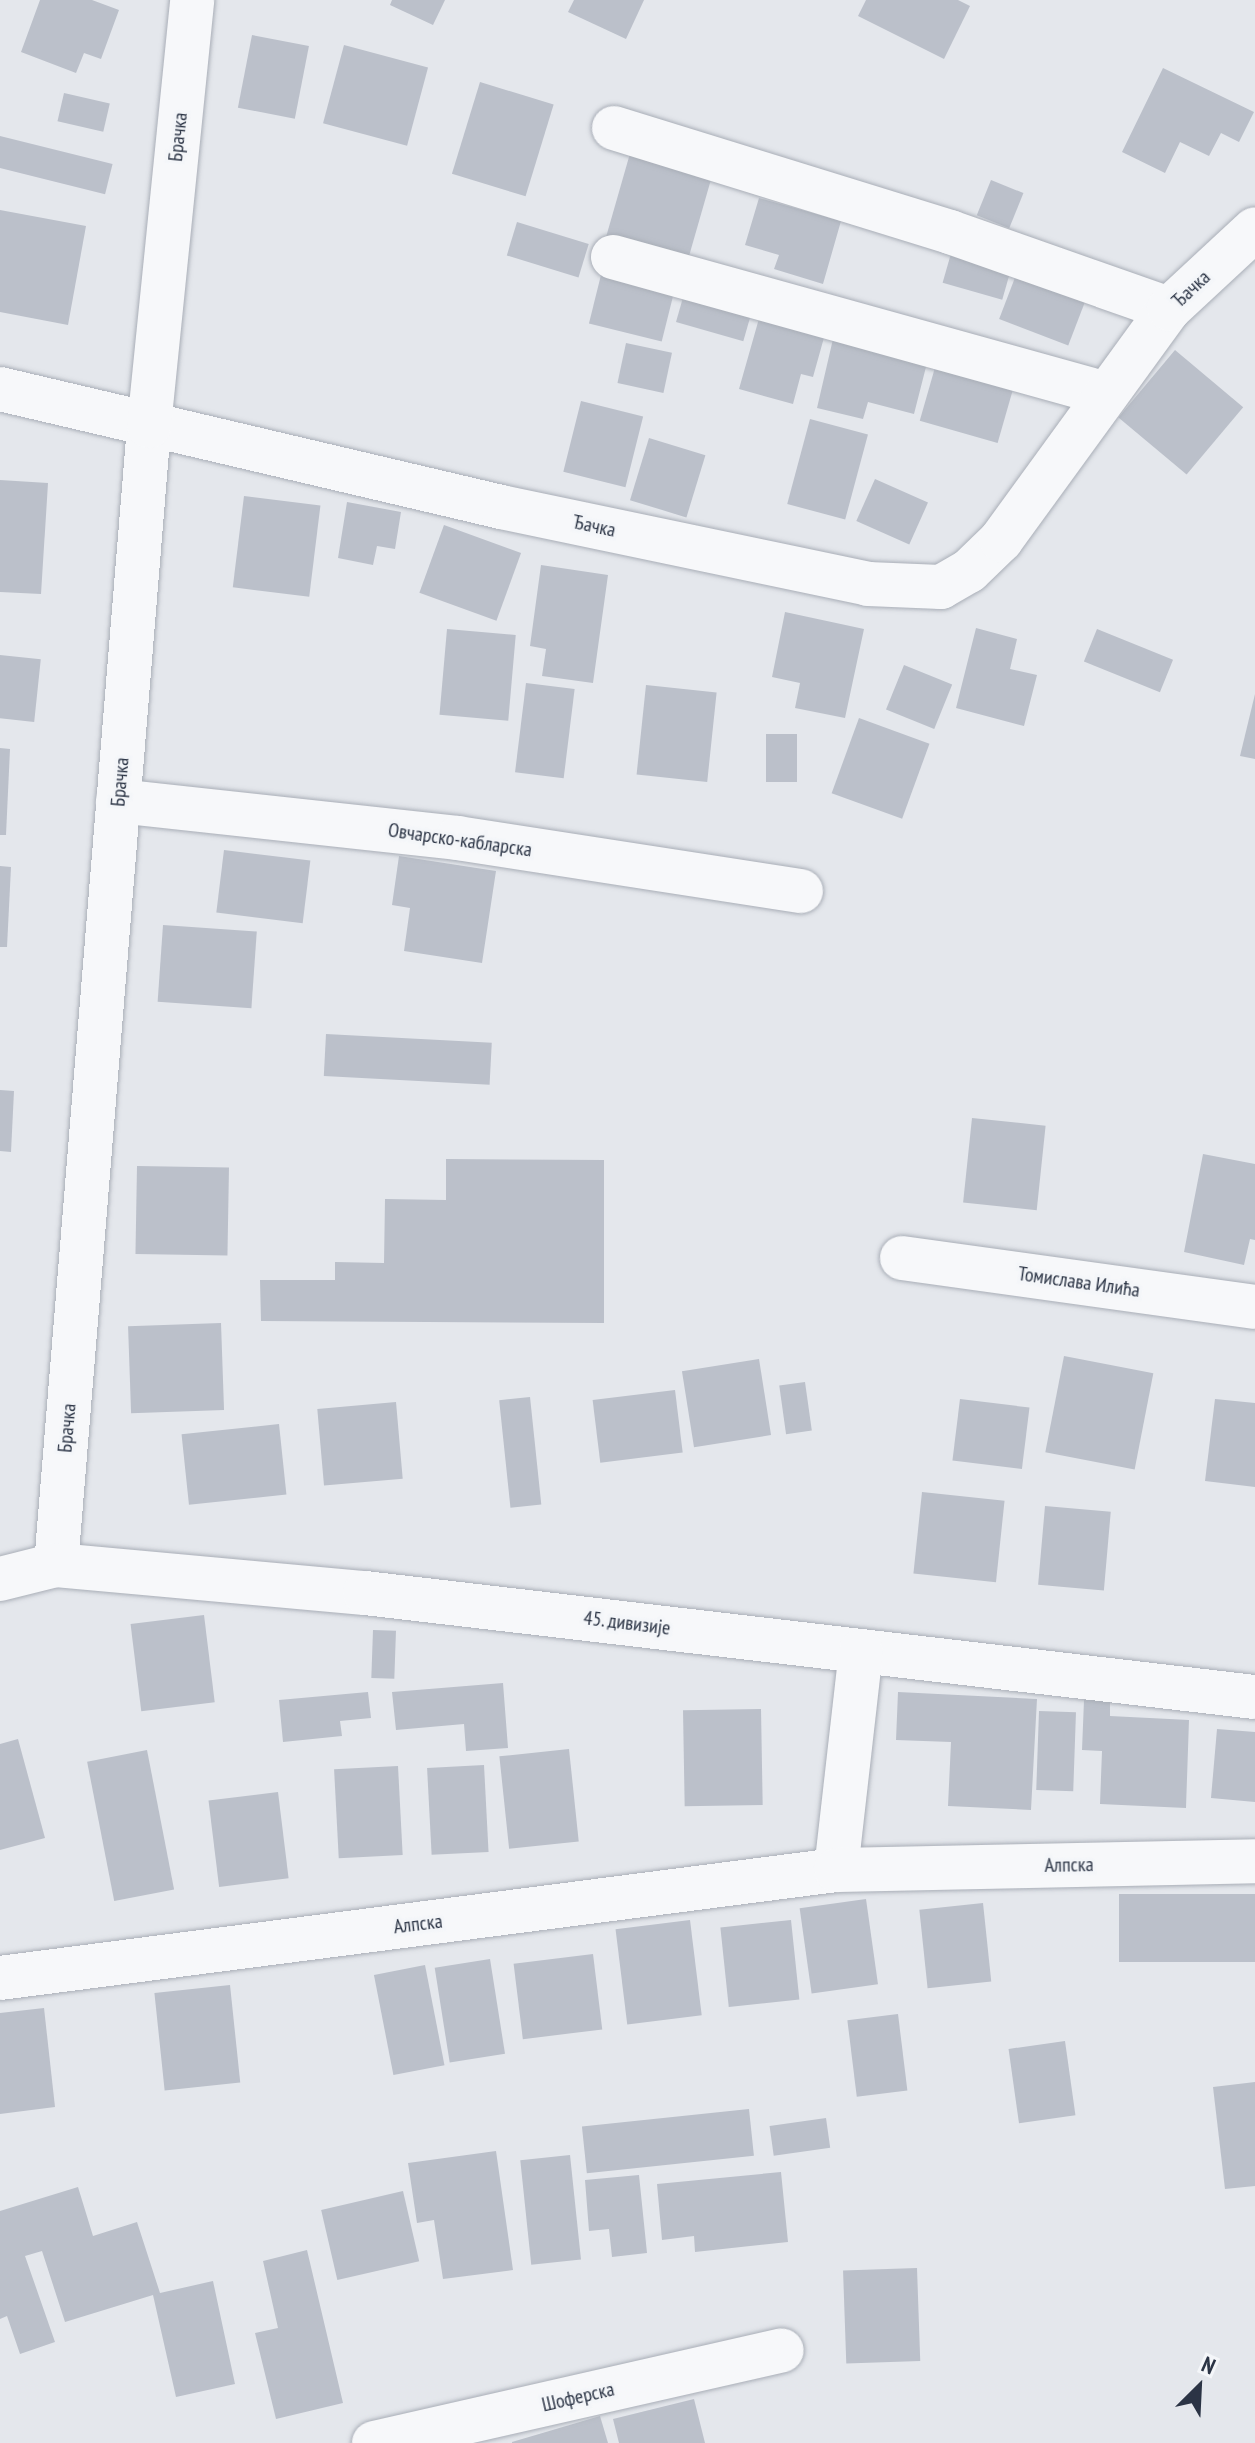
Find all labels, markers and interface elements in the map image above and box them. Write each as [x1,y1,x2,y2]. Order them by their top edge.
street label: Брачка [163,111,193,163]
street label: Ђачка [1167,265,1215,313]
street label: Ђачка [570,510,618,542]
street label: Брачка [106,756,134,808]
street label: Овчарско-кабларска [387,818,533,862]
street label: Томислава Илића [1017,1262,1141,1302]
street label: Брачка [53,1402,81,1454]
street label: 45. дивизије [582,1606,672,1640]
street label: Алпска [1044,1853,1094,1877]
street label: Алпска [392,1909,444,1939]
north arrow [1159,2347,1239,2427]
text: N [1198,2350,1220,2380]
street label: Шоферска [540,2377,616,2417]

